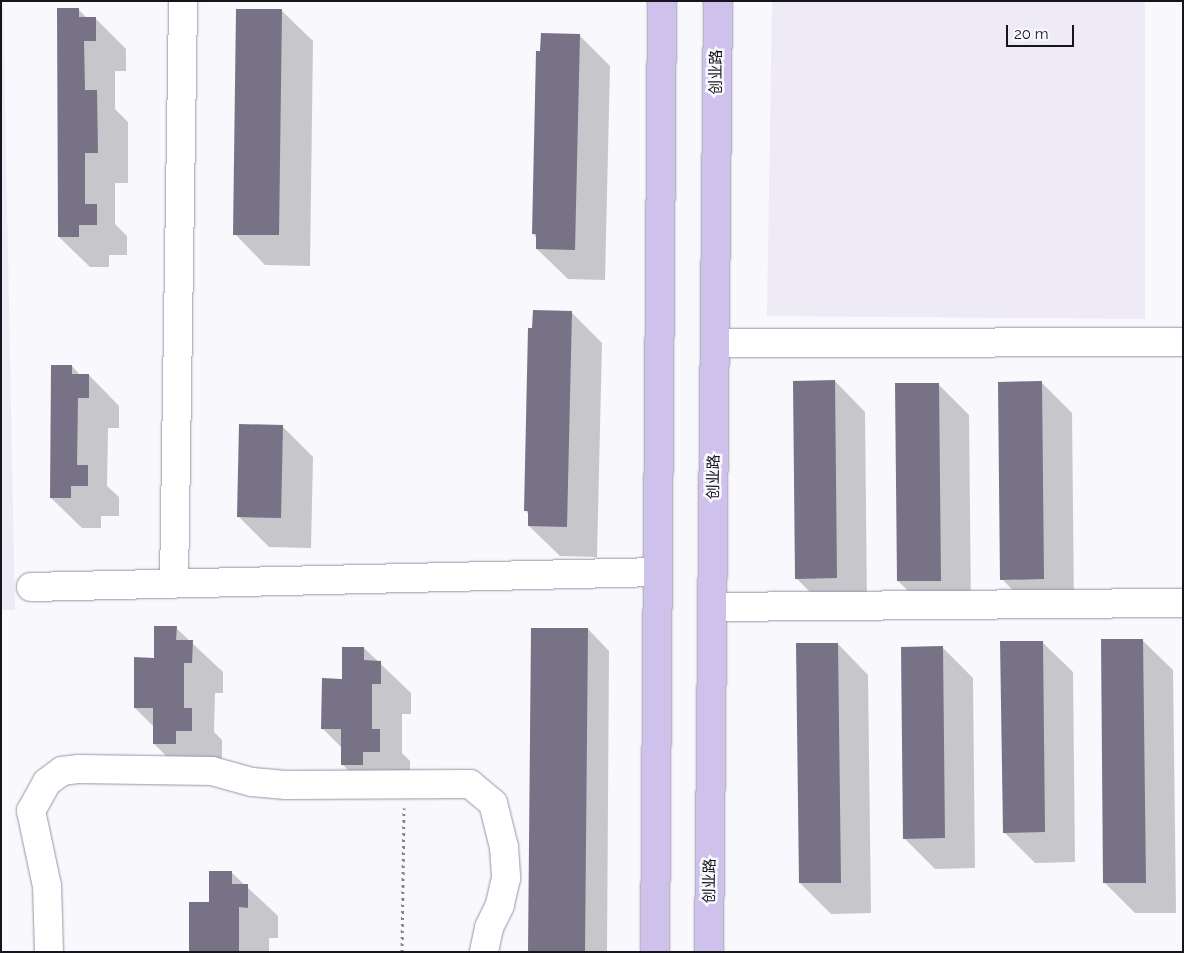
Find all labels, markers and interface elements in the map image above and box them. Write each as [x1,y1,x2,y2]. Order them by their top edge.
scale bar [1009,15,1076,47]
text: 20 m [1014,25,1049,43]
street label: 创业路 [708,50,726,94]
street label: 创业路 [705,454,723,500]
street label: 创业路 [701,858,719,904]

